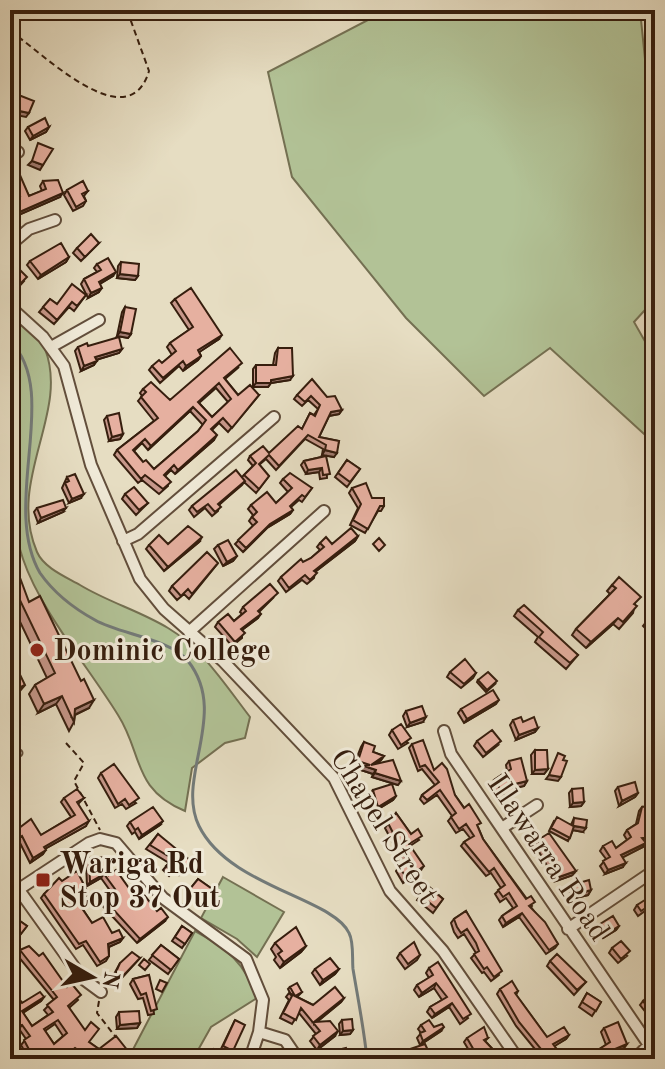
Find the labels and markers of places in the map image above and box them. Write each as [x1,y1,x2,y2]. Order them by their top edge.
place label: Dominic College [53,637,271,667]
marker: Dominic College [28,641,46,659]
place label: Wariga Rd Stop 37 Out [59,850,220,914]
marker: Wariga Rd Stop 37 Out [34,871,52,889]

